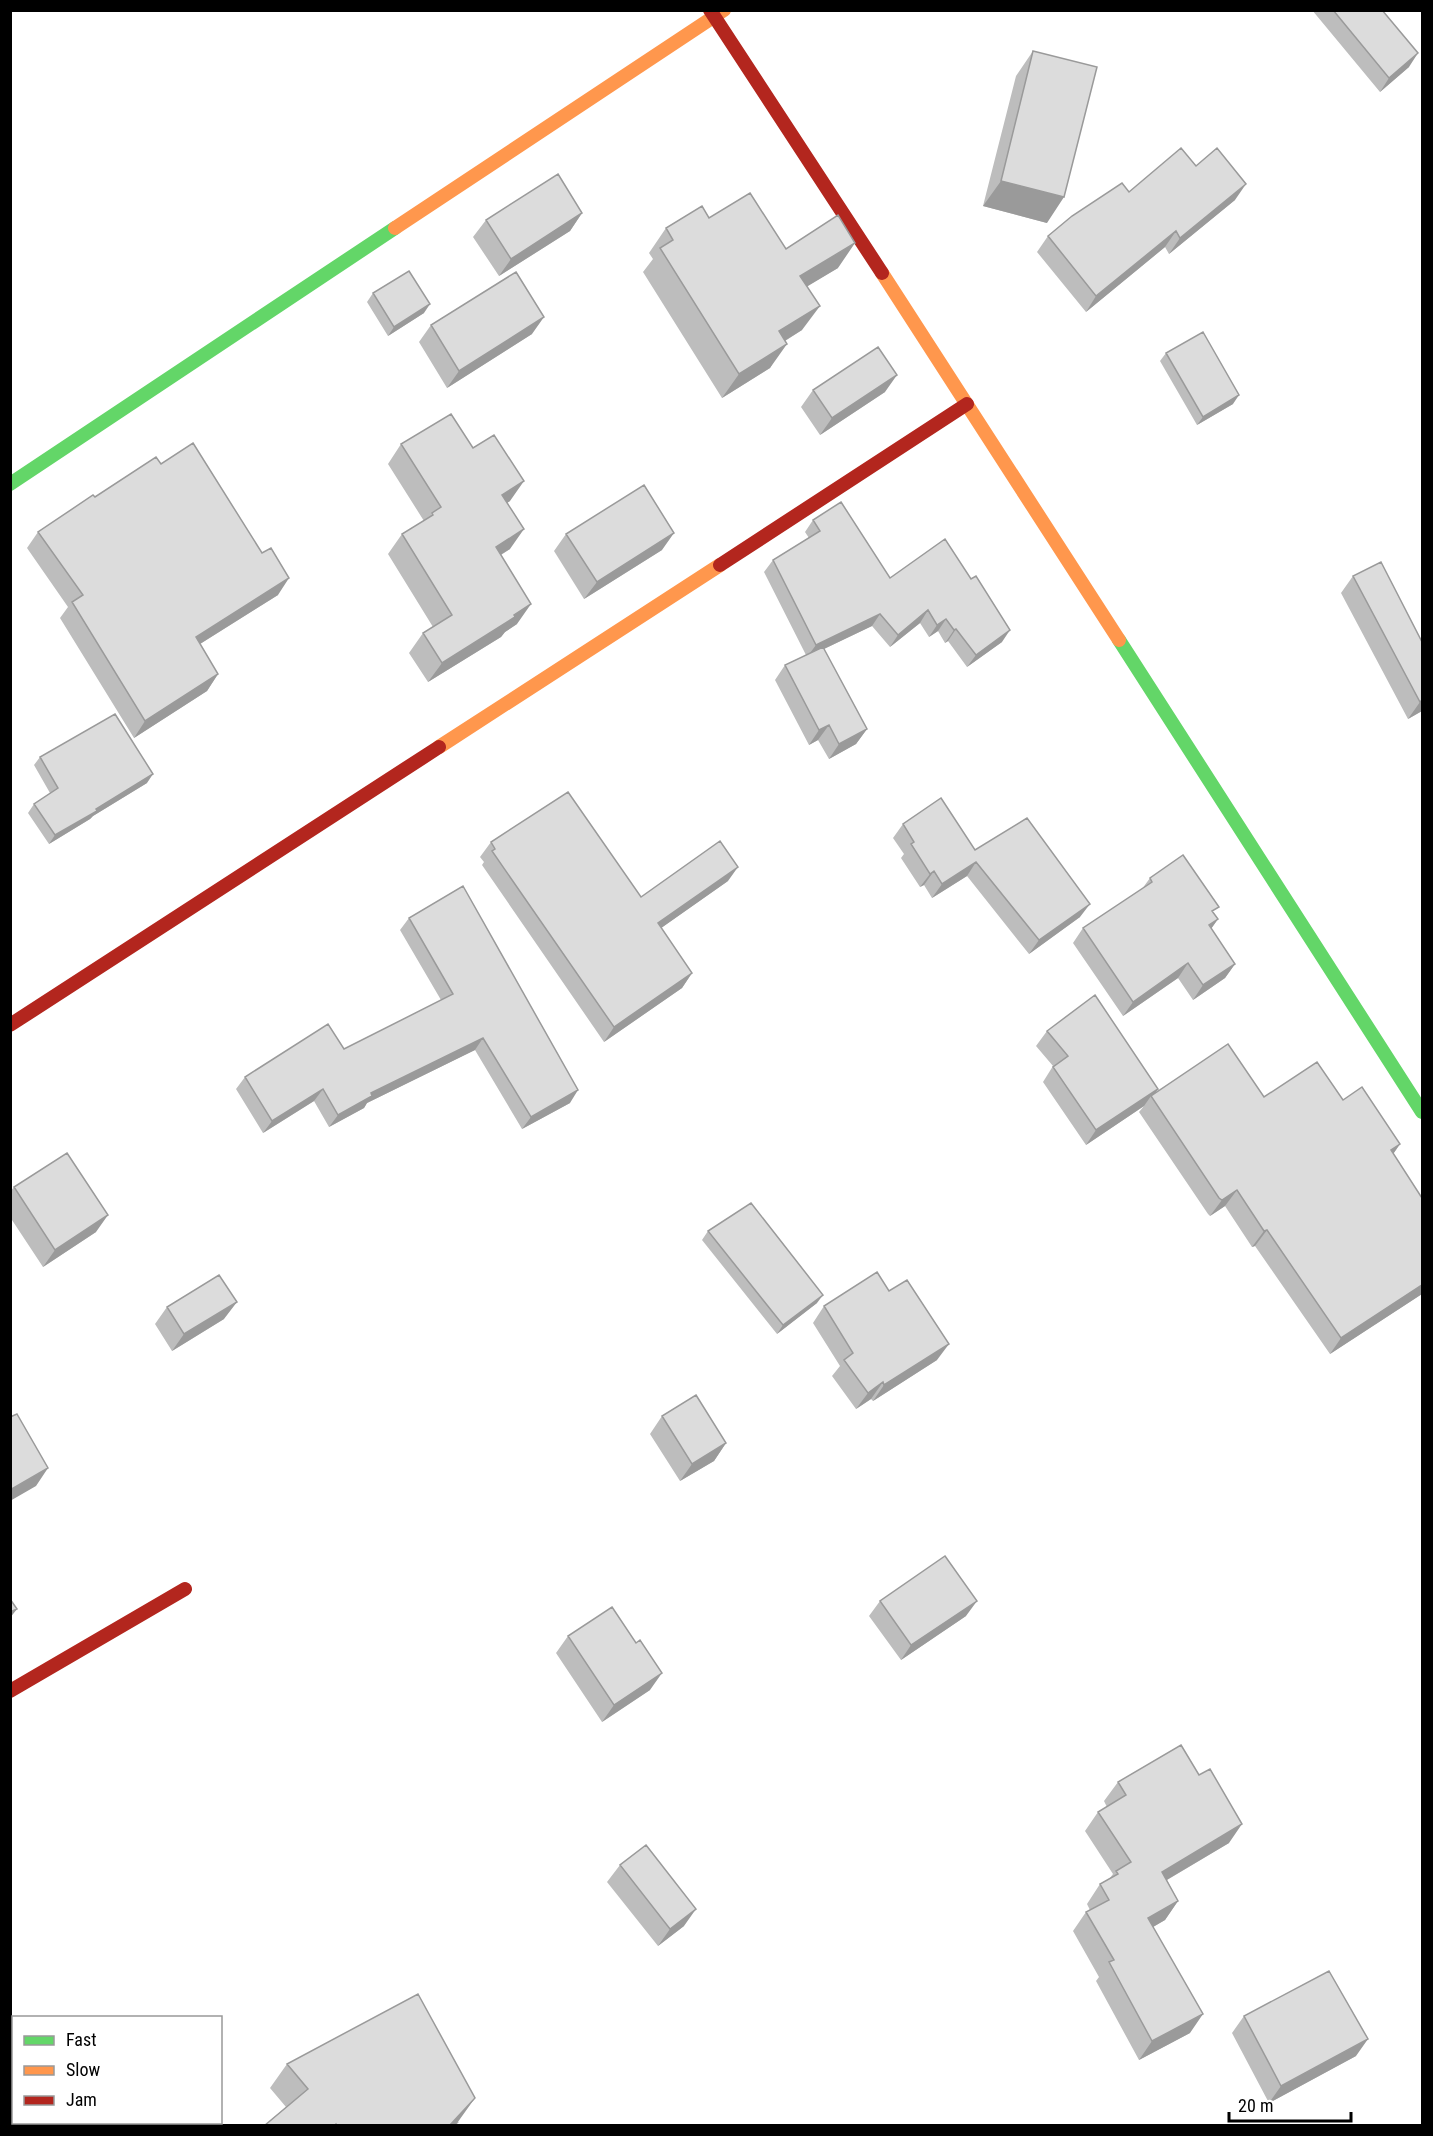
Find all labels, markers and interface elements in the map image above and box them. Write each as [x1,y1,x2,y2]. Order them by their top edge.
legend [12,2016,222,2124]
text: Fast [66,2029,97,2050]
text: Slow [66,2059,101,2080]
scale bar [1229,2085,1350,2123]
text: Jam [66,2089,97,2110]
text: 20 m [1238,2095,1273,2116]

